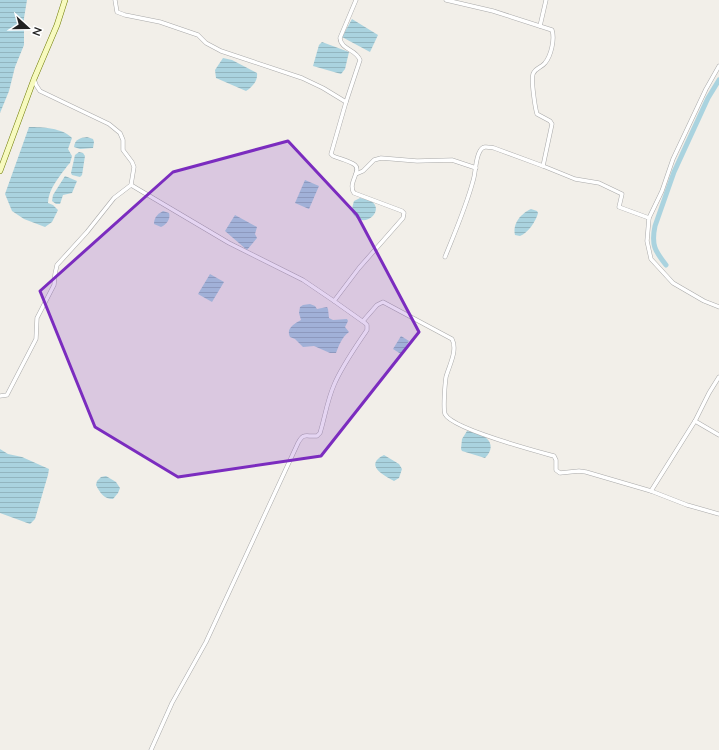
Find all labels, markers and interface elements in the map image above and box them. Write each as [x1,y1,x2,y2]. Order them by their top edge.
north arrow [8,8,48,48]
text: N [29,25,45,38]

